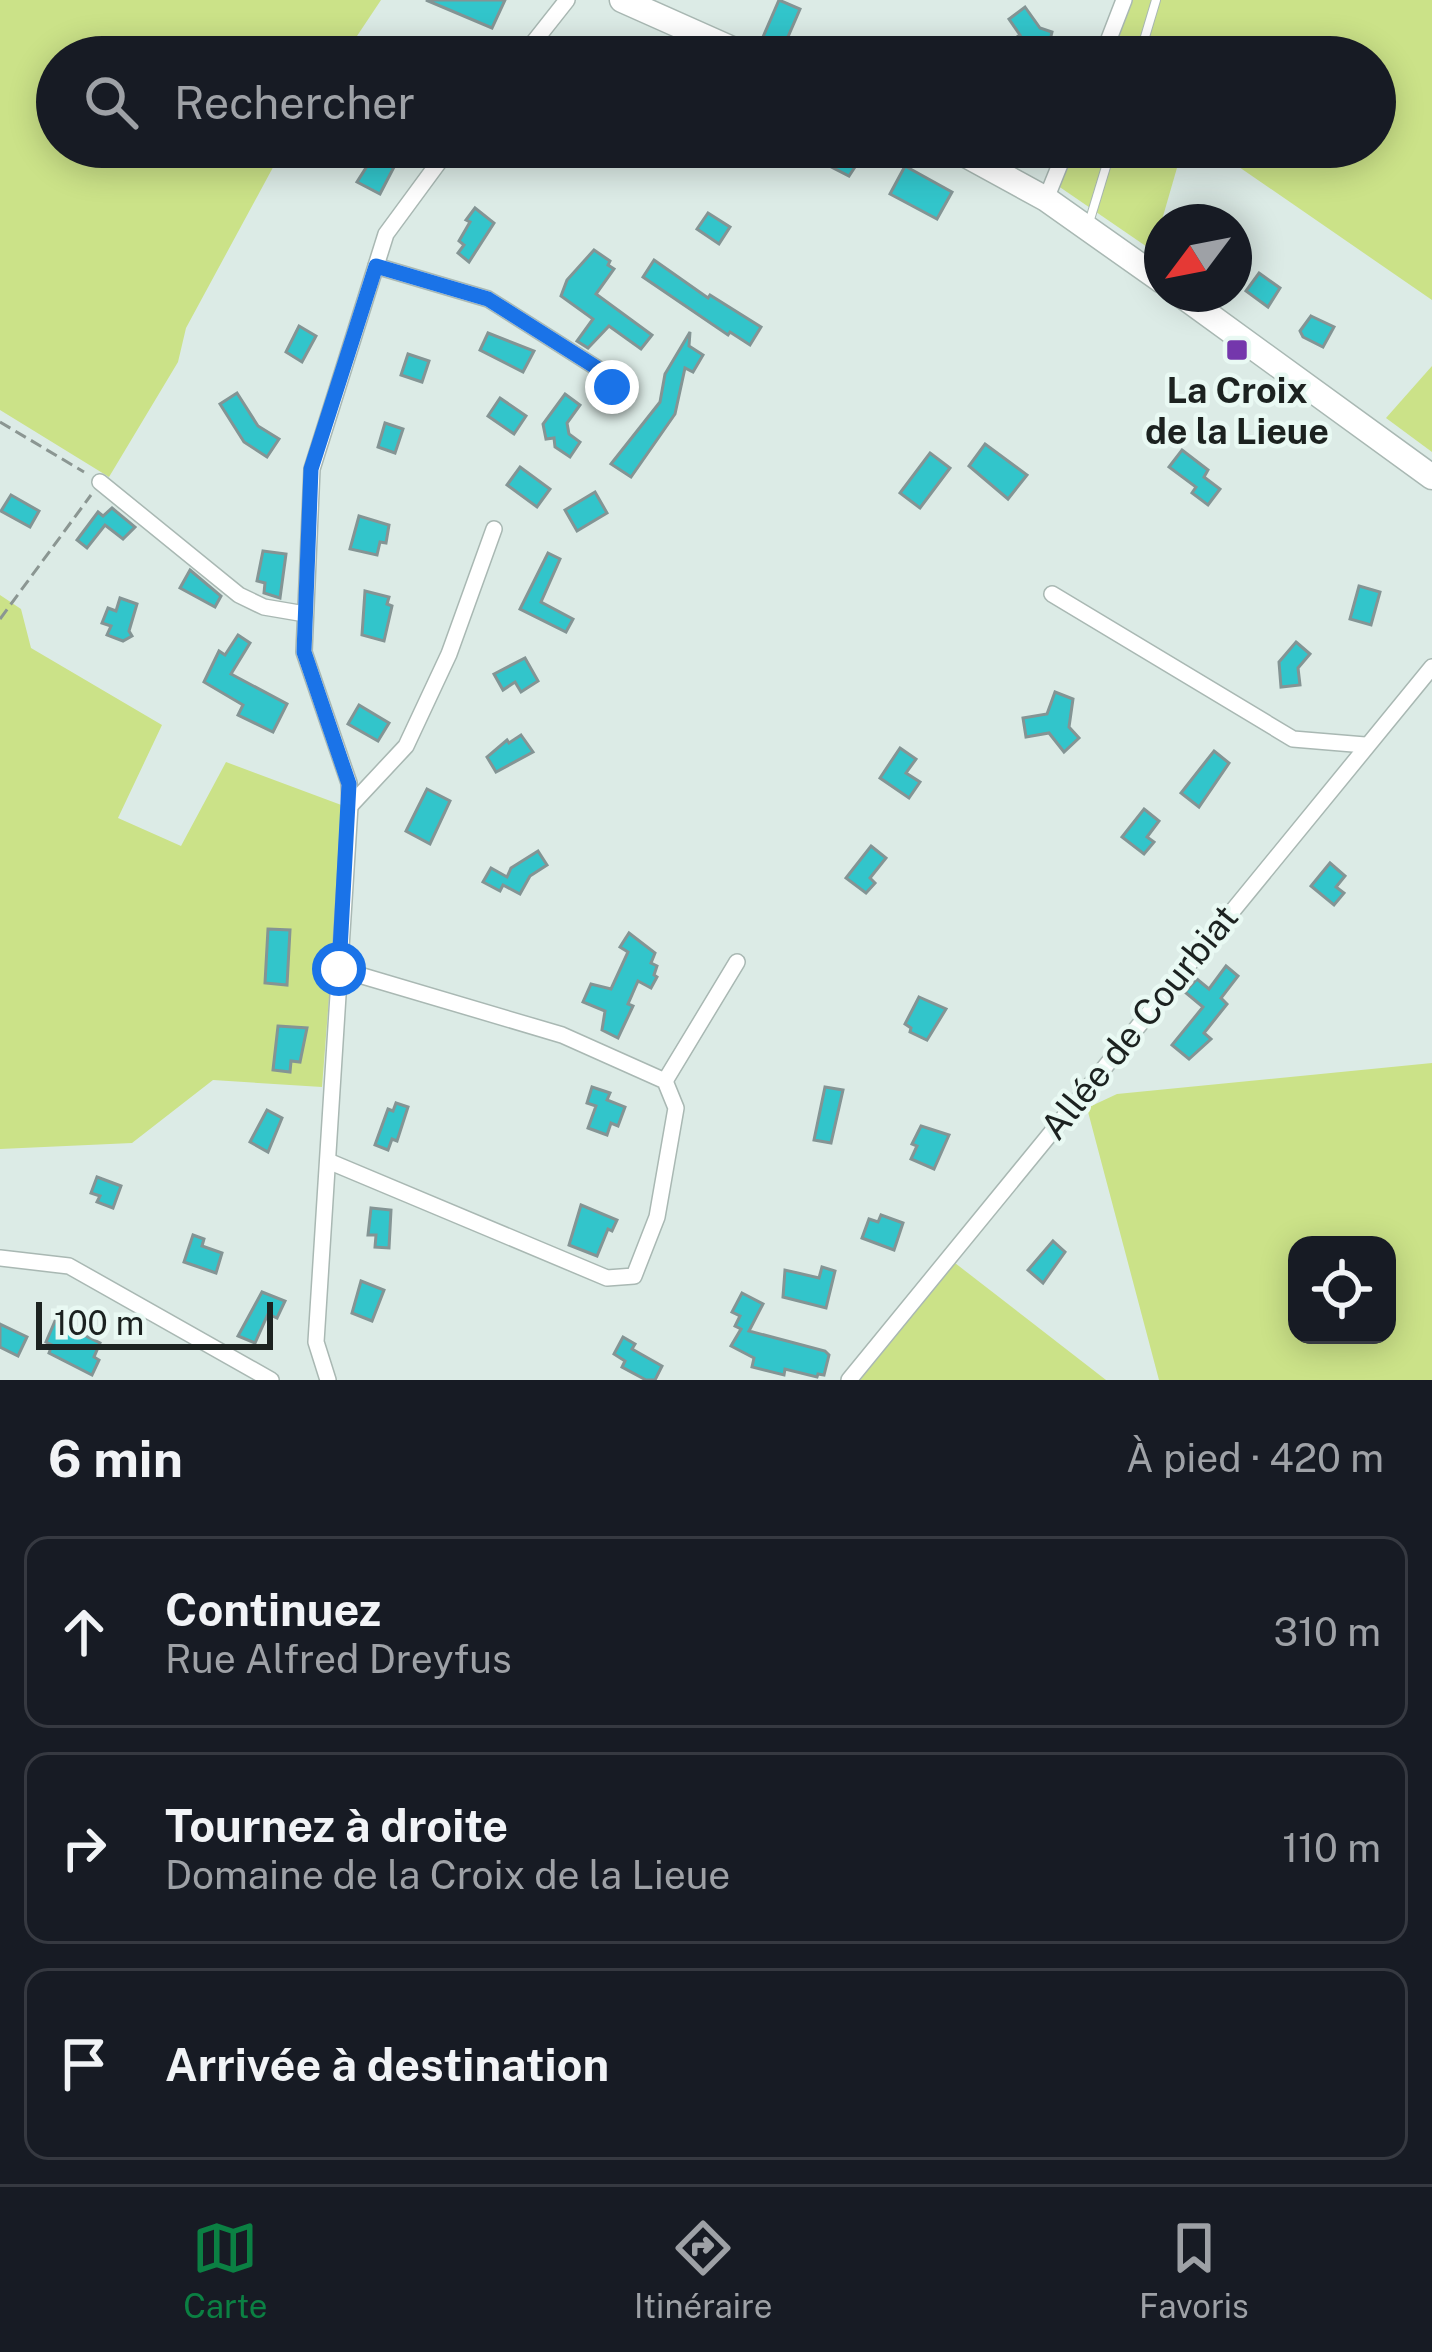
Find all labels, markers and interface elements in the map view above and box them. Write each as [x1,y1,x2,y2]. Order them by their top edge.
search box [36,36,1396,168]
icon: search [78,69,144,135]
text: Rechercher [174,76,415,129]
north arrow [1144,204,1252,312]
marker: La Croix de la Lieue [1224,337,1250,363]
route end [585,360,639,414]
place label: La Croix de la Lieue [1145,369,1329,452]
street label: Allée de Courbiat [1032,897,1246,1147]
route start [312,942,366,996]
map controls [1288,1236,1396,1344]
button: locate [1288,1236,1396,1344]
scale bar [36,1296,273,1349]
text: 100 m [54,1304,144,1342]
text: 6 min [48,1429,183,1488]
text: À pied · 420 m [1126,1435,1384,1481]
text: Continuez [165,1583,381,1636]
icon: ahead [51,1599,117,1665]
text: 310 m [1273,1609,1381,1655]
text: Rue Alfred Dreyfus [165,1636,512,1682]
text: Tournez à droite [165,1799,508,1852]
icon: right [51,1815,117,1881]
text: 110 m [1282,1825,1381,1871]
text: Domaine de la Croix de la Lieue [165,1852,730,1898]
icon: arrive [51,2031,117,2097]
text: Arrivée à destination [165,2038,609,2091]
tab: Carte [183,2215,268,2325]
tab: Itinéraire [634,2215,772,2325]
tab: Favoris [1139,2215,1249,2325]

